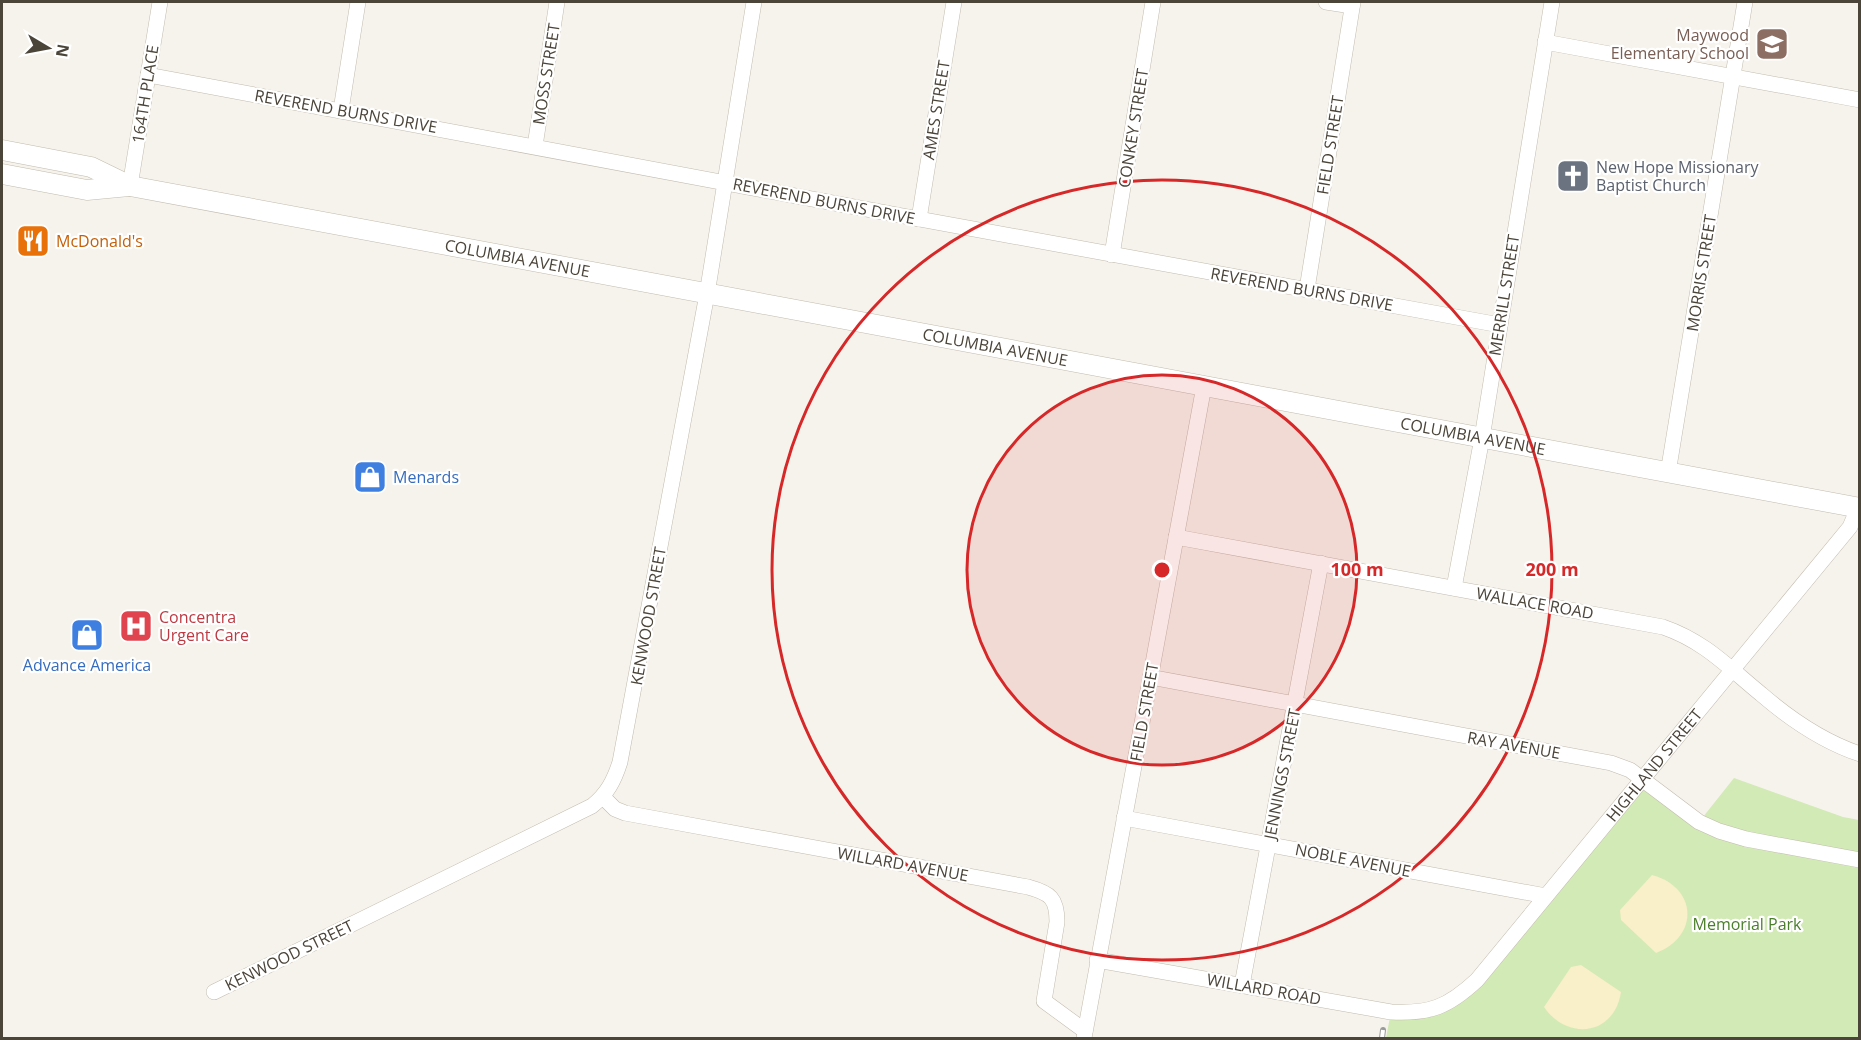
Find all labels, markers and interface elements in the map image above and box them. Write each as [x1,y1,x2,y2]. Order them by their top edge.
north arrow [18,18,78,78]
street label: MOSS STREET [527,21,565,126]
place label: Maywood Elementary School [1611,24,1749,64]
school or university icon: Maywood Elementary School [1754,26,1790,62]
text: N [51,42,75,59]
street label: 164TH PLACE [126,43,164,145]
street label: AMES STREET [917,59,955,161]
street label: CONKEY STREET [1113,67,1153,189]
street label: REVEREND BURNS DRIVE [253,84,439,138]
street label: FIELD STREET [1311,94,1349,196]
place label: New Hope Missionary Baptist Church [1596,156,1760,196]
church icon: New Hope Missionary Baptist Church [1555,158,1591,194]
street label: REVEREND BURNS DRIVE [731,173,917,229]
street label: MORRIS STREET [1681,213,1721,333]
restaurant icon: McDonald's [15,223,51,259]
place label: McDonald's [56,230,143,252]
street label: MERRILL STREET [1484,233,1524,357]
street label: COLUMBIA AVENUE [443,234,592,282]
street label: REVEREND BURNS DRIVE [1209,262,1395,316]
street label: COLUMBIA AVENUE [921,323,1070,371]
street label: COLUMBIA AVENUE [1399,412,1547,460]
shop icon: Menards [352,459,388,495]
place label: Menards [393,466,459,488]
street label: KENWOOD STREET [625,545,671,687]
text: 100 m [1330,557,1384,581]
text: 200 m [1525,557,1579,581]
centre of rings [1152,560,1172,580]
street label: WALLACE ROAD [1475,582,1595,624]
place label: Concentra Urgent Care [159,606,249,646]
hospital icon: Concentra Urgent Care [118,608,154,644]
shop icon: Advance America [69,617,105,653]
place label: Advance America [23,654,151,676]
street label: FIELD STREET [1125,661,1164,763]
street label: HIGHLAND STREET [1601,704,1707,826]
street label: JENNINGS STREET [1258,707,1305,843]
street label: RAY AVENUE [1466,726,1562,764]
street label: NOBLE AVENUE [1293,838,1413,882]
street label: WILLARD AVENUE [836,842,970,886]
park label: Memorial Park [1693,913,1802,935]
street label: KENWOOD STREET [221,914,357,996]
street label: WILLARD ROAD [1205,968,1323,1010]

